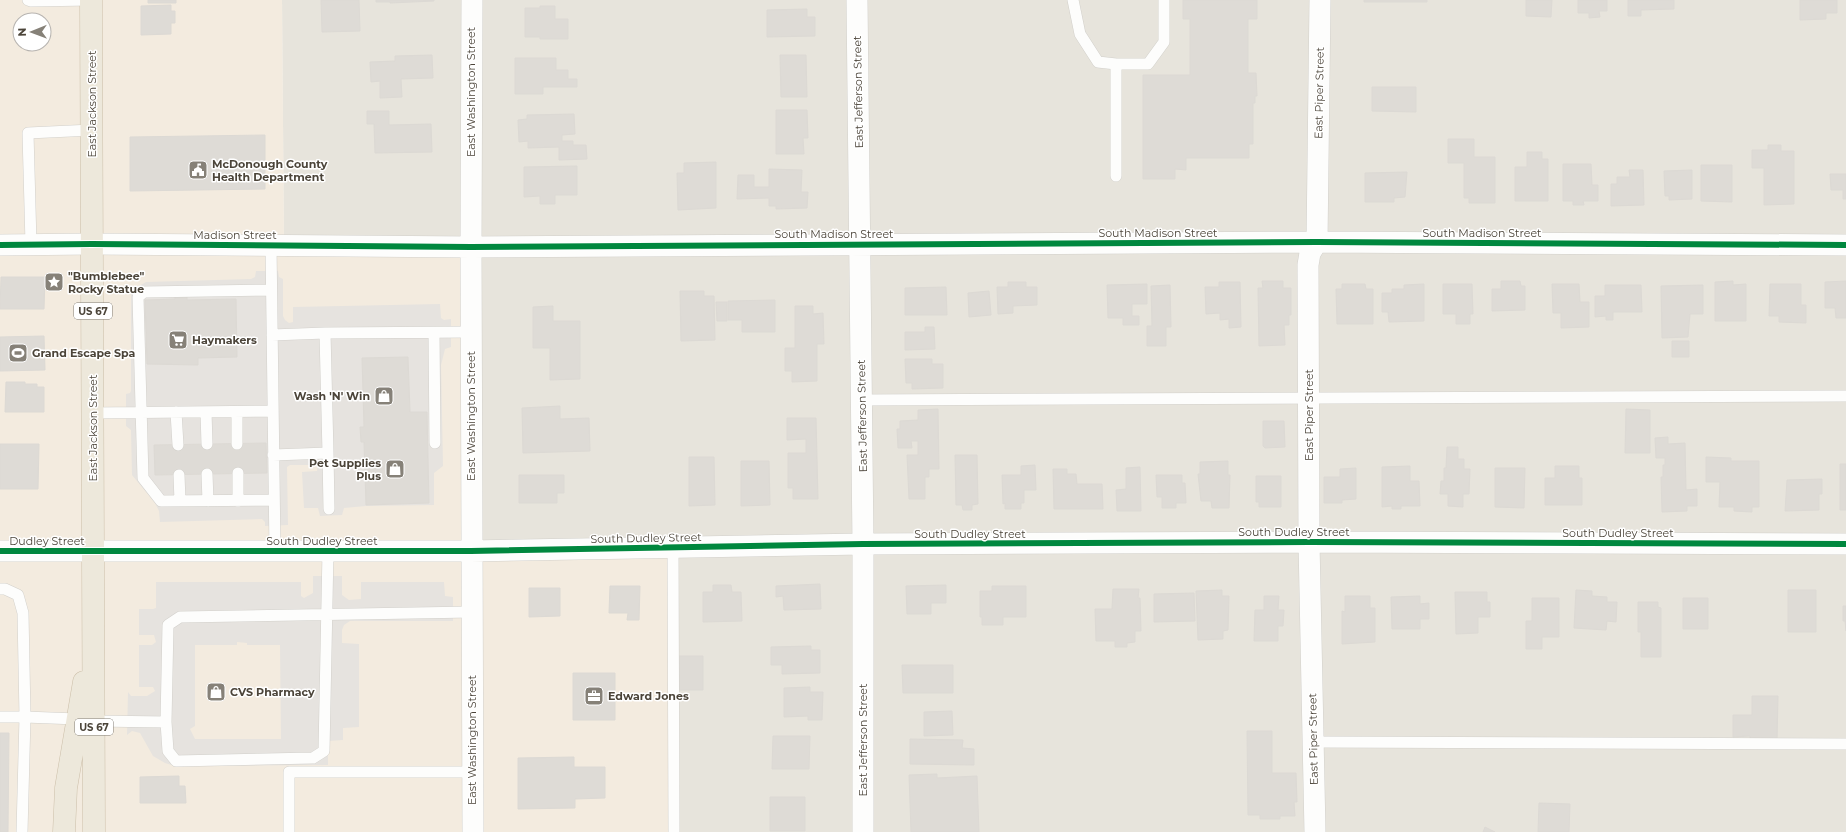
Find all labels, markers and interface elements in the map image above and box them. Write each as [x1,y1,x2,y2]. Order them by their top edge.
north arrow [12,12,52,52]
street label: East Washington Street [464,26,478,157]
text: N [15,28,29,37]
street label: East Jefferson Street [850,35,866,149]
street label: East Piper Street [1311,46,1327,139]
street label: East Jackson Street [85,50,99,157]
place label: McDonough County Health Department [212,157,328,184]
public building icon: McDonough County Health Department [187,159,209,181]
street label: South Madison Street [1098,226,1218,240]
street label: South Madison Street [1422,226,1542,240]
street label: South Madison Street [774,227,894,241]
street label: Madison Street [193,228,277,242]
place label: "Bumblebee" Rocky Statue [68,269,144,296]
place icon: "Bumblebee" Rocky Statue [43,271,65,293]
road number: US 67 [74,303,112,319]
supermarket icon: Haymakers [167,329,189,351]
place label: Haymakers [192,333,257,347]
sports icon: Grand Escape Spa [7,342,29,364]
place label: Grand Escape Spa [32,346,136,360]
street label: East Washington Street [464,350,478,481]
street label: East Jefferson Street [854,359,870,473]
street label: East Piper Street [1302,368,1316,461]
street label: East Jackson Street [86,374,100,481]
shop icon: Wash 'N' Win [373,385,395,407]
place label: Wash 'N' Win [294,389,370,403]
place label: Pet Supplies Plus [309,456,381,483]
shop icon: Pet Supplies Plus [384,458,406,480]
street label: South Dudley Street [1238,525,1350,539]
street label: South Dudley Street [1562,526,1674,540]
street label: South Dudley Street [914,527,1026,541]
street label: South Dudley Street [590,530,702,546]
street label: Dudley Street [9,534,85,548]
street label: South Dudley Street [266,534,378,548]
street label: East Washington Street [465,674,479,805]
shop icon: CVS Pharmacy [205,681,227,703]
street label: East Jefferson Street [856,683,870,796]
place label: CVS Pharmacy [230,685,315,699]
office icon: Edward Jones [583,685,605,707]
place label: Edward Jones [608,689,689,703]
street label: East Piper Street [1305,692,1321,785]
road number: US 67 [75,719,113,735]

